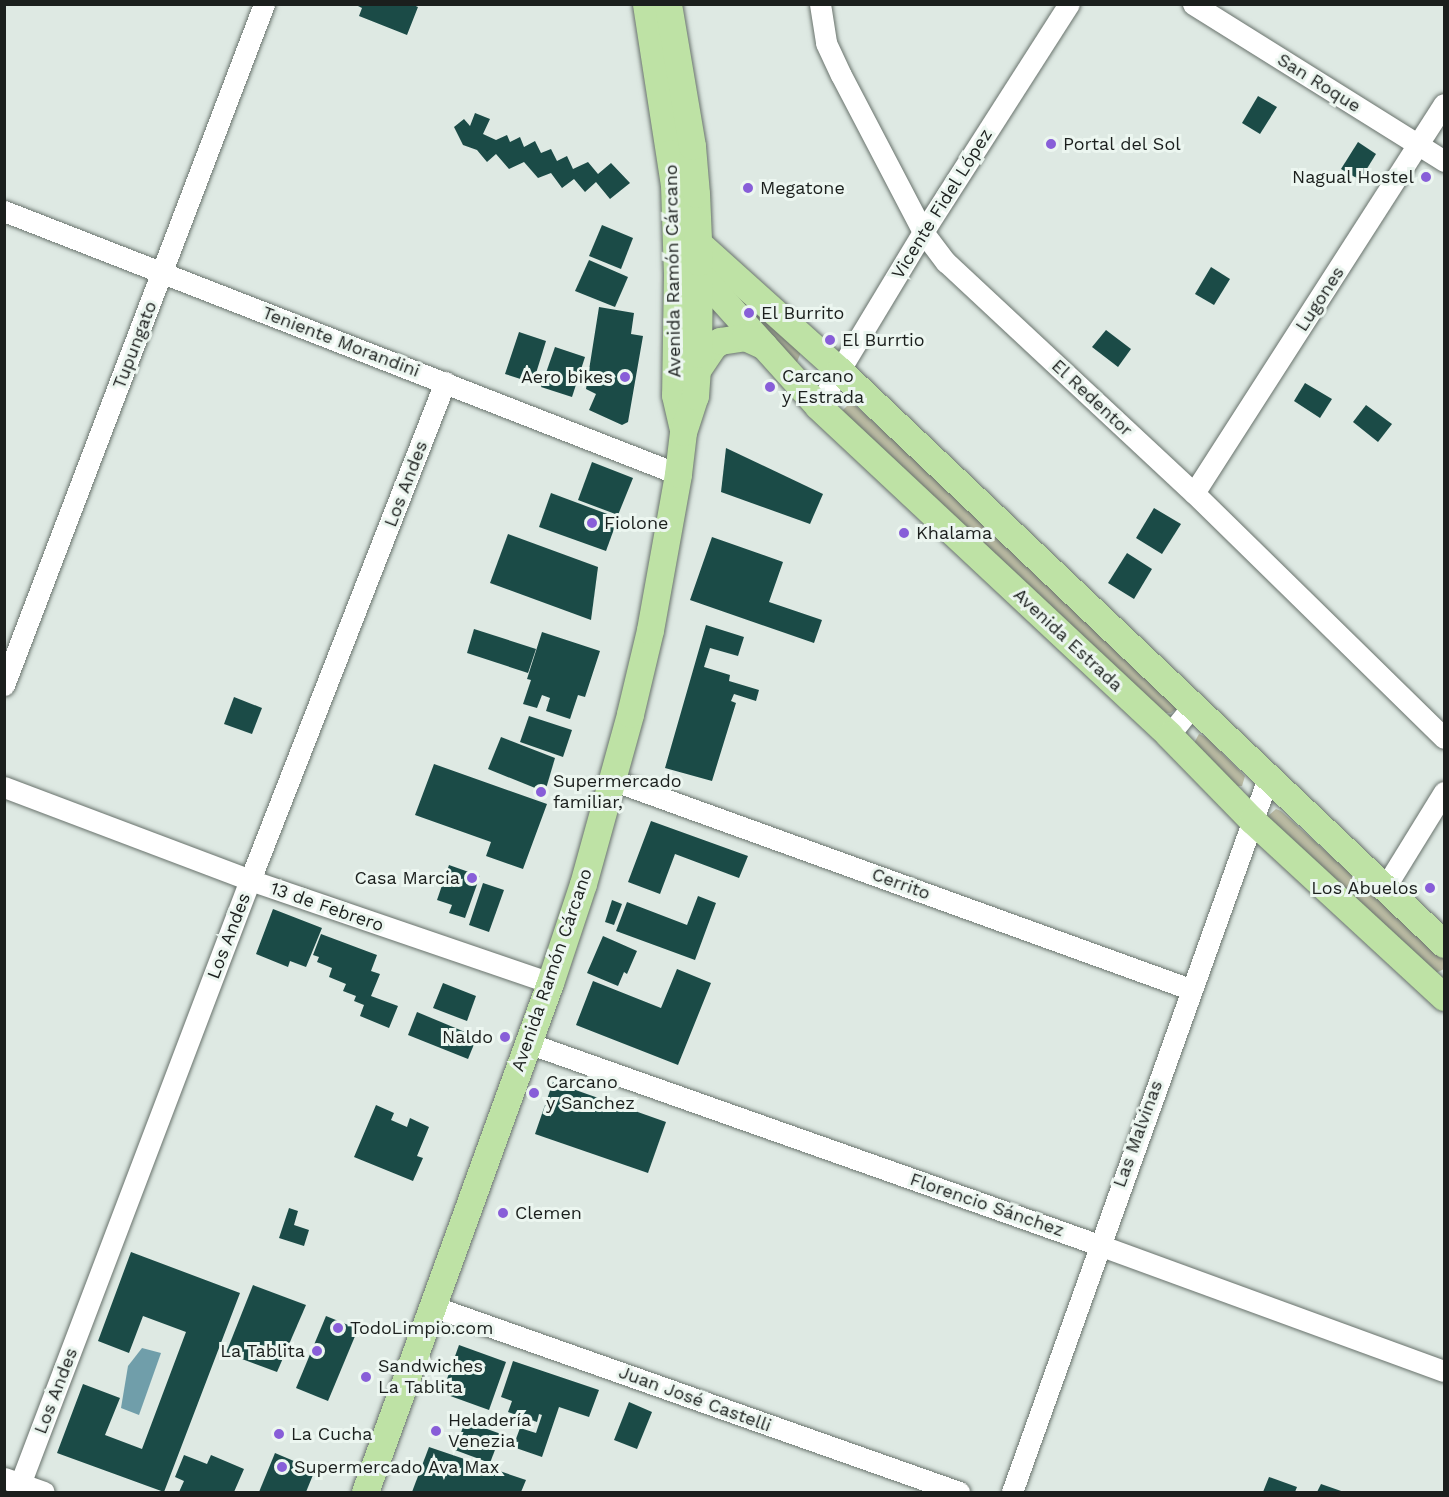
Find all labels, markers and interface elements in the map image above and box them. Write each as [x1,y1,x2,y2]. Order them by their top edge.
street label: San Roque [1273,49,1365,117]
street label: Vicente Fidel López [887,125,997,283]
place label: Portal del Sol [1063,133,1182,155]
marker: Portal del Sol [1044,137,1058,151]
street label: Avenida Ramón Cárcano [660,164,686,378]
place label: Nagual Hostel [1291,166,1414,188]
marker: Nagual Hostel [1419,170,1433,184]
place label: Megatone [760,177,845,199]
marker: Megatone [741,181,755,195]
street label: Lugones [1291,262,1349,336]
street label: Tupungato [108,298,162,392]
street label: Teniente Morandini [259,302,423,382]
place label: El Burrito [761,302,845,324]
marker: El Burrito [742,306,756,320]
place label: El Burrtio [842,329,925,351]
marker: El Burrtio [823,333,837,347]
street label: El Redentor [1047,355,1137,441]
place label: Aero bikes [521,366,613,388]
place label: Carcano y Estrada [782,366,865,409]
marker: Aero bikes [618,370,632,384]
marker: Carcano y Estrada [763,380,777,394]
street label: Los Andes [380,438,432,530]
place label: Fiolone [604,512,668,534]
marker: Fiolone [585,516,599,530]
place label: Khalama [916,522,992,544]
marker: Khalama [897,526,911,540]
street label: Avenida Estrada [1009,584,1127,696]
place label: Supermercado familiar, [553,771,682,814]
marker: Supermercado familiar, [534,785,548,799]
street label: Cerrito [869,863,933,905]
street label: Avenida Ramón Cárcano [507,865,597,1075]
place label: Casa Marcia [354,867,460,889]
marker: Casa Marcia [465,871,479,885]
place label: Los Abuelos [1311,877,1418,899]
street label: 13 de Febrero [267,878,387,936]
marker: Los Abuelos [1423,881,1437,895]
street label: Los Andes [203,890,255,982]
place label: Naldo [442,1026,493,1048]
marker: Naldo [498,1030,512,1044]
place label: Carcano y Sanchez [546,1072,635,1114]
street label: Las Malvinas [1109,1078,1167,1190]
marker: Carcano y Sanchez [527,1086,541,1100]
street label: Florencio Sánchez [907,1168,1067,1242]
place label: Clemen [515,1202,582,1224]
marker: Clemen [496,1206,510,1220]
place label: TodoLimpio.com [350,1317,493,1339]
marker: TodoLimpio.com [331,1321,345,1335]
place label: La Tablita [219,1340,305,1362]
marker: La Tablita [310,1344,324,1358]
street label: Los Andes [30,1345,82,1437]
place label: Sandwiches La Tablita [378,1356,483,1398]
street label: Juan José Castelli [616,1361,774,1437]
marker: Sandwiches La Tablita [359,1370,373,1384]
place label: Heladería Venezia [448,1410,531,1452]
place label: La Cucha [291,1423,373,1445]
marker: Heladería Venezia [429,1424,443,1438]
marker: La Cucha [272,1427,286,1441]
place label: Supermercado Ava Max [294,1456,500,1478]
marker: Supermercado Ava Max [275,1460,289,1474]

